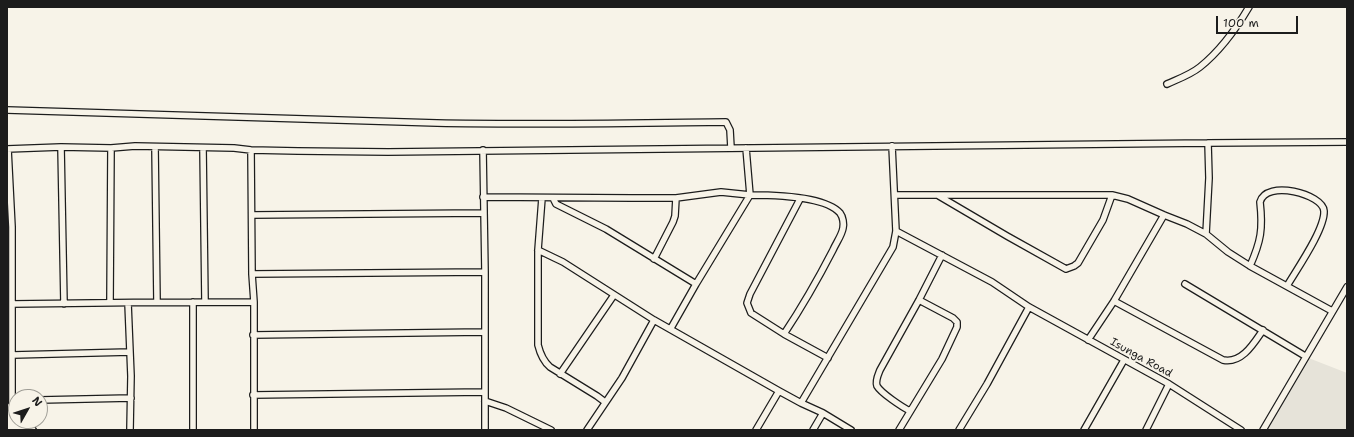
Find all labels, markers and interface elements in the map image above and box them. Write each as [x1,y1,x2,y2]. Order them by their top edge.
scale bar [1218,8,1300,34]
text: 100 m [1223,15,1259,31]
street label: Isunga Road [1108,336,1174,380]
north arrow [8,389,48,429]
text: N [28,394,46,410]

